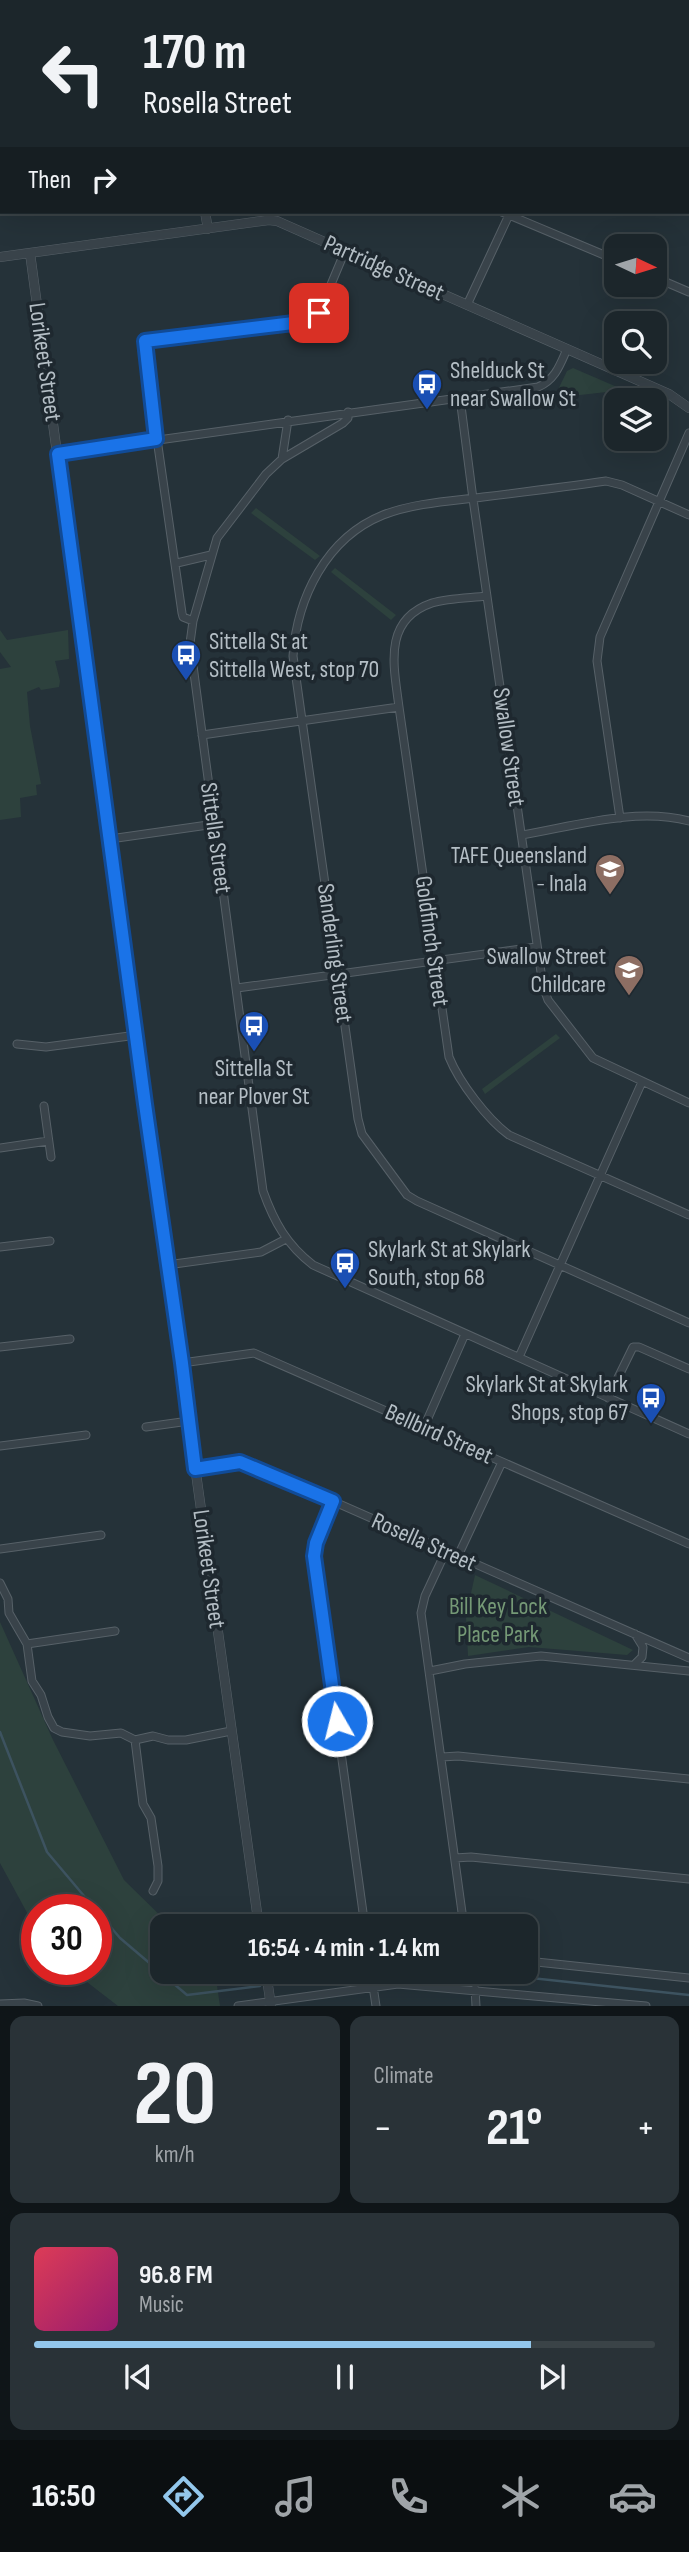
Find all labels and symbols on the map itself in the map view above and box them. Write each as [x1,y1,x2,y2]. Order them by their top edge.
street label: Partridge Street [319,229,449,307]
north arrow [604,234,667,298]
pin [289,283,349,343]
street label: Lorikeet Street [22,301,68,423]
place label: Shelduck St near Swallow St [450,356,576,413]
bus stop icon: Shelduck St near Swallow St [410,367,444,411]
place label: Sittella St at Sittella West, stop 70 [209,627,379,684]
bus stop icon: Sittella St at Sittella West, stop 70 [169,638,203,682]
street label: Swallow Street [486,686,532,808]
street label: Sittella Street [194,781,238,895]
place label: TAFE Queensland - Inala [451,841,587,898]
school or university icon: TAFE Queensland - Inala [593,852,627,896]
street label: Goldfinch Street [408,874,456,1008]
street label: Sanderling Street [311,882,359,1024]
place label: Swallow Street Childcare [487,942,606,999]
school or university icon: Swallow Street Childcare [612,953,646,997]
bus stop icon: Sittella St near Plover St [237,1009,271,1053]
place label: Sittella St near Plover St [198,1054,310,1111]
place label: Skylark St at Skylark South, stop 68 [368,1235,531,1292]
bus stop icon: Skylark St at Skylark South, stop 68 [328,1246,362,1290]
place label: Skylark St at Skylark Shops, stop 67 [465,1370,628,1427]
bus stop icon: Skylark St at Skylark Shops, stop 67 [634,1381,668,1425]
street label: Bellbird Street [381,1397,497,1471]
street label: Rosella Street [367,1506,481,1578]
street label: Lorikeet Street [186,1508,232,1630]
park label: Bill Key Lock Place Park [449,1592,547,1649]
position arrow [300,1684,374,1758]
speed limit sign: 30 [21,1894,112,1985]

